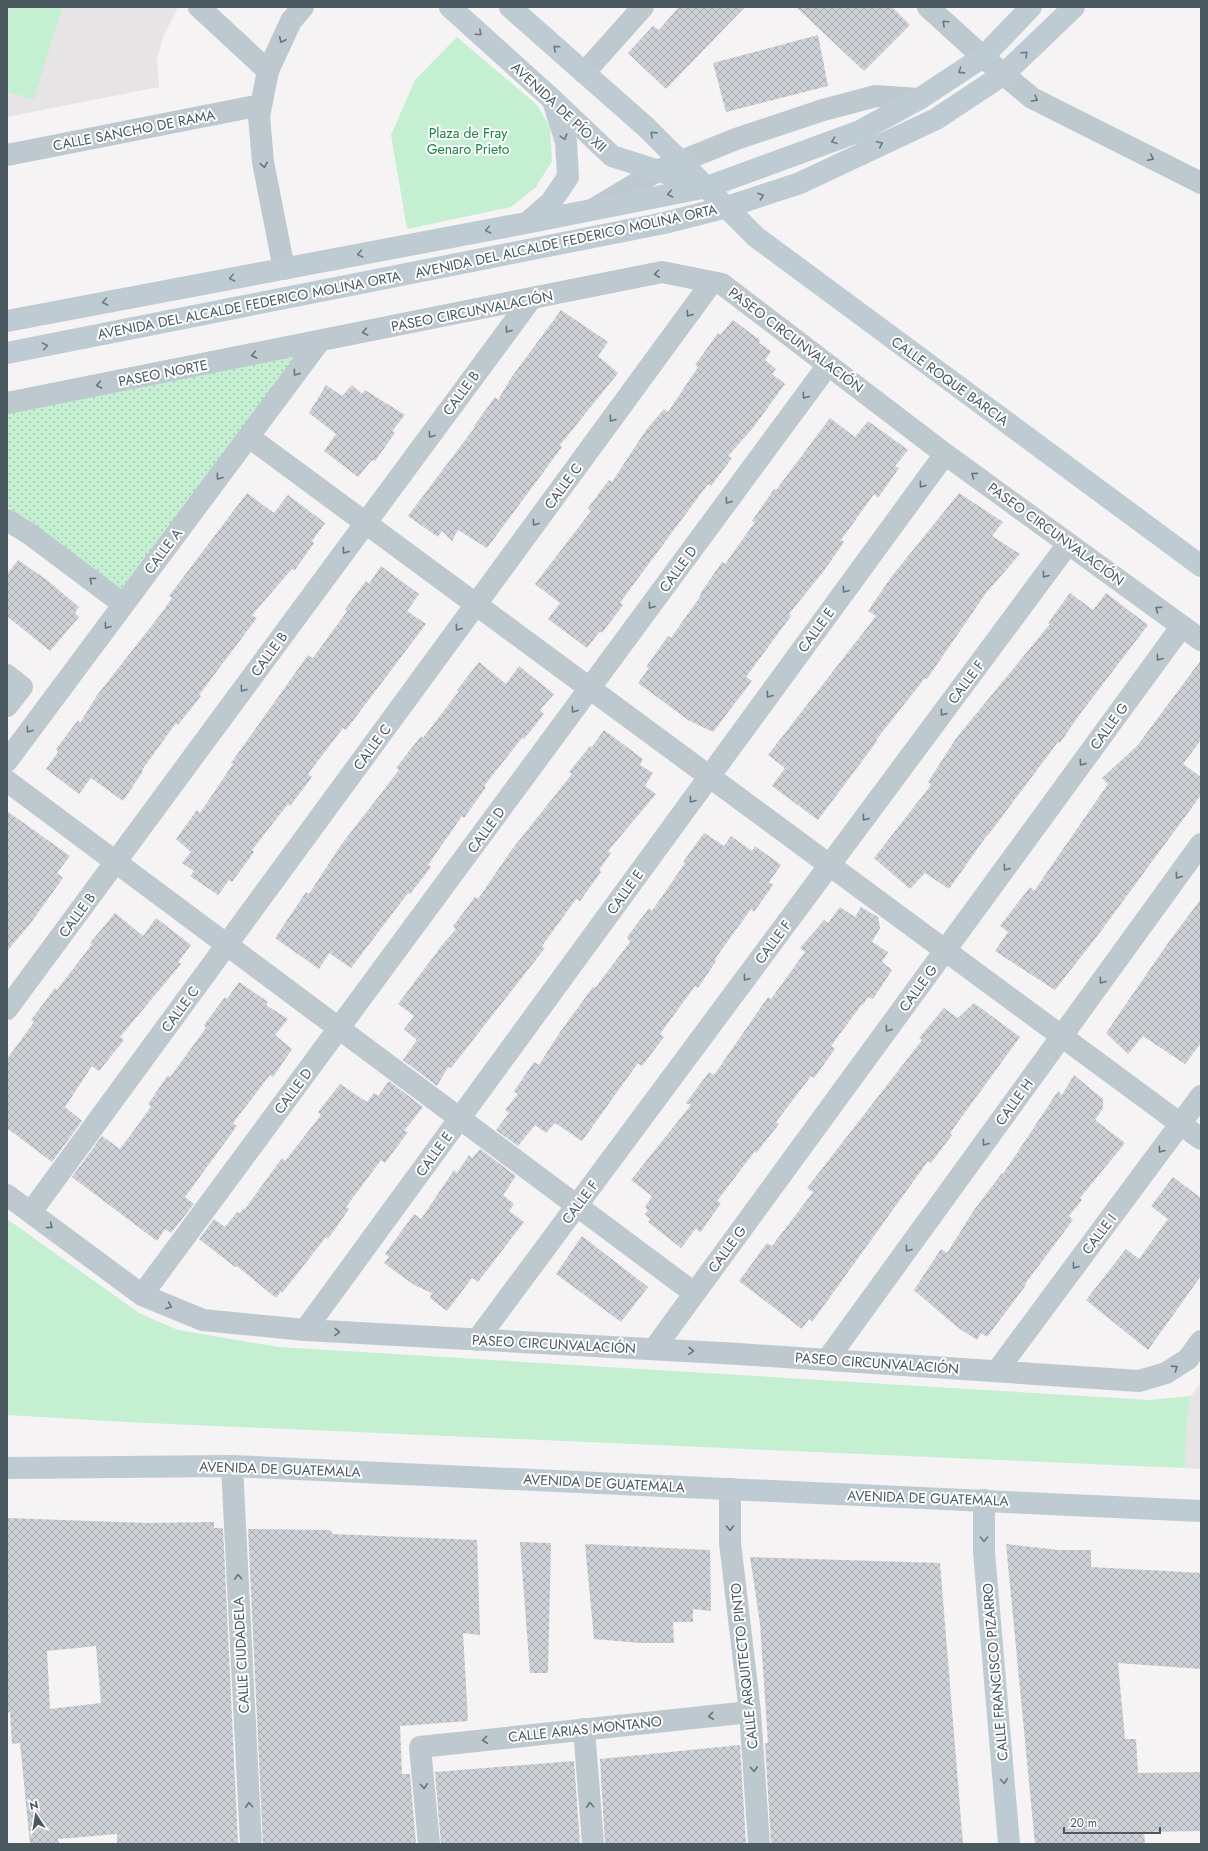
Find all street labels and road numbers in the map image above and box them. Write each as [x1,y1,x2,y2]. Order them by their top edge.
street label: AVENIDA DE PÍO XII [507,57,611,157]
street label: CALLE SANCHO DE RAMA [51,104,218,156]
street label: AVENIDA DEL ALCALDE FEDERICO MOLINA ORTA [413,199,720,283]
street label: AVENIDA DEL ALCALDE FEDERICO MOLINA ORTA [96,266,403,344]
street label: PASEO CIRCUNVALACIÓN [724,283,868,397]
street label: PASEO CIRCUNVALACIÓN [390,286,554,336]
street label: CALLE ROQUE BARCIA [887,332,1013,431]
street label: PASEO NORTE [117,355,209,391]
street label: CALLE B [438,366,484,419]
street label: CALLE C [539,459,587,513]
street label: PASEO CIRCUNVALACIÓN [984,478,1128,590]
street label: CALLE A [139,523,187,578]
street label: CALLE D [654,542,702,596]
street label: CALLE E [793,604,839,656]
street label: CALLE B [246,627,292,680]
street label: CALLE F [943,656,989,708]
street label: CALLE G [1085,698,1133,754]
street label: CALLE C [348,720,396,774]
street label: CALLE D [462,803,510,857]
street label: CALLE E [602,866,648,918]
street label: CALLE B [54,888,100,941]
street label: CALLE F [750,916,796,968]
street label: CALLE G [894,960,942,1016]
street label: CALLE C [156,982,204,1036]
street label: CALLE D [269,1064,317,1118]
street label: CALLE H [990,1075,1038,1129]
street label: CALLE E [411,1128,457,1180]
street label: CALLE F [557,1176,603,1228]
street label: CALLE I [1077,1209,1121,1259]
street label: CALLE G [703,1221,751,1277]
street label: PASEO CIRCUNVALACIÓN [471,1330,637,1358]
street label: PASEO CIRCUNVALACIÓN [794,1347,960,1379]
street label: AVENIDA DE GUATEMALA [199,1456,362,1482]
street label: AVENIDA DE GUATEMALA [523,1469,686,1497]
street label: AVENIDA DE GUATEMALA [847,1485,1010,1511]
street label: CALLE ARQUITECTO PINTO [725,1582,763,1750]
street label: CALLE FRANCISCO PIZARRO [977,1582,1013,1762]
street label: CALLE CIUDADELA [228,1596,254,1714]
street label: CALLE ARIAS MONTANO [507,1711,663,1747]

